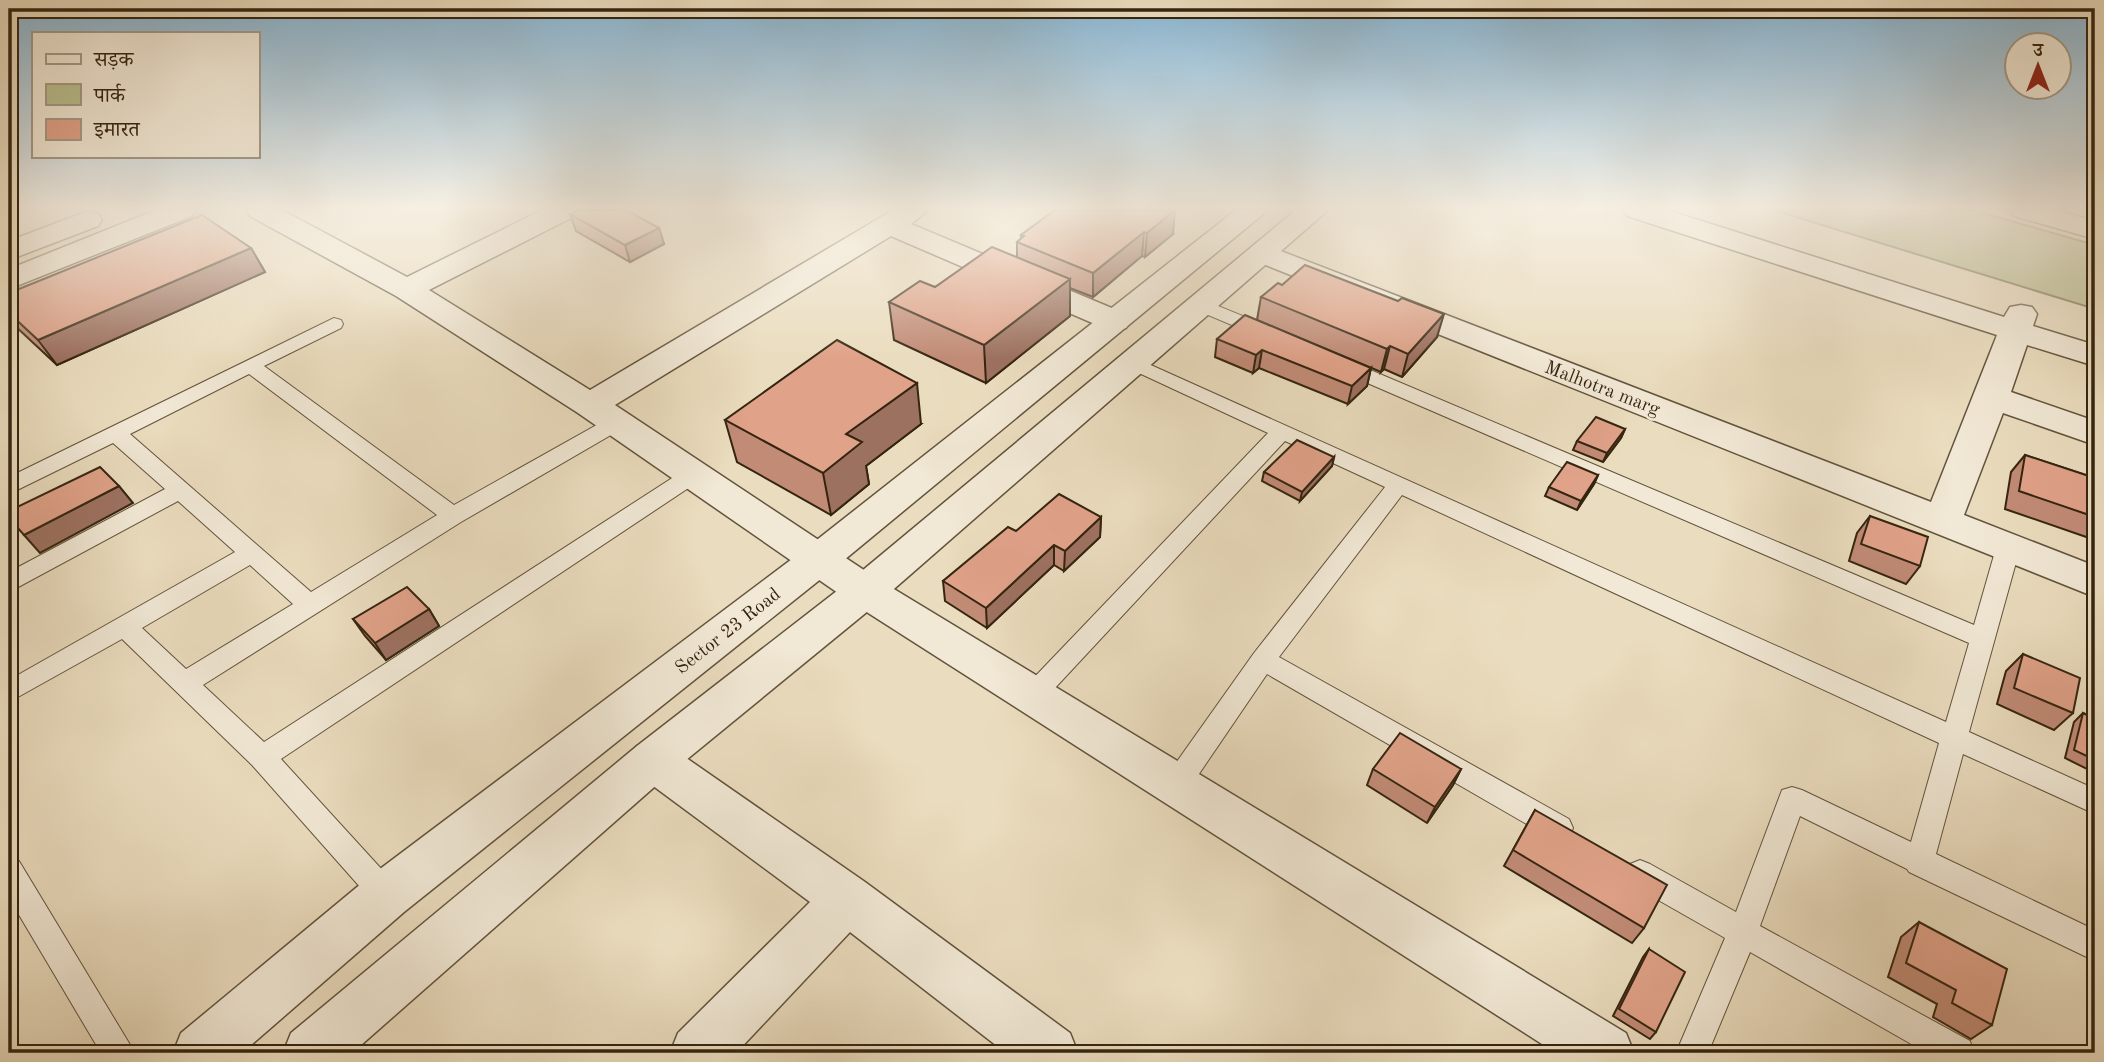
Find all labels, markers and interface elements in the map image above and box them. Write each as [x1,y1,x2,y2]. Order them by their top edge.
legend [32,32,259,158]
north arrow [2002,32,2072,102]
text: उ [2031,42,2044,61]
text: सड़क [93,50,134,71]
text: पार्क [93,83,126,107]
text: इमारत [93,120,141,141]
street label: Malhotra marg [1542,359,1663,420]
street label: Sector 23 Road [672,585,785,679]

